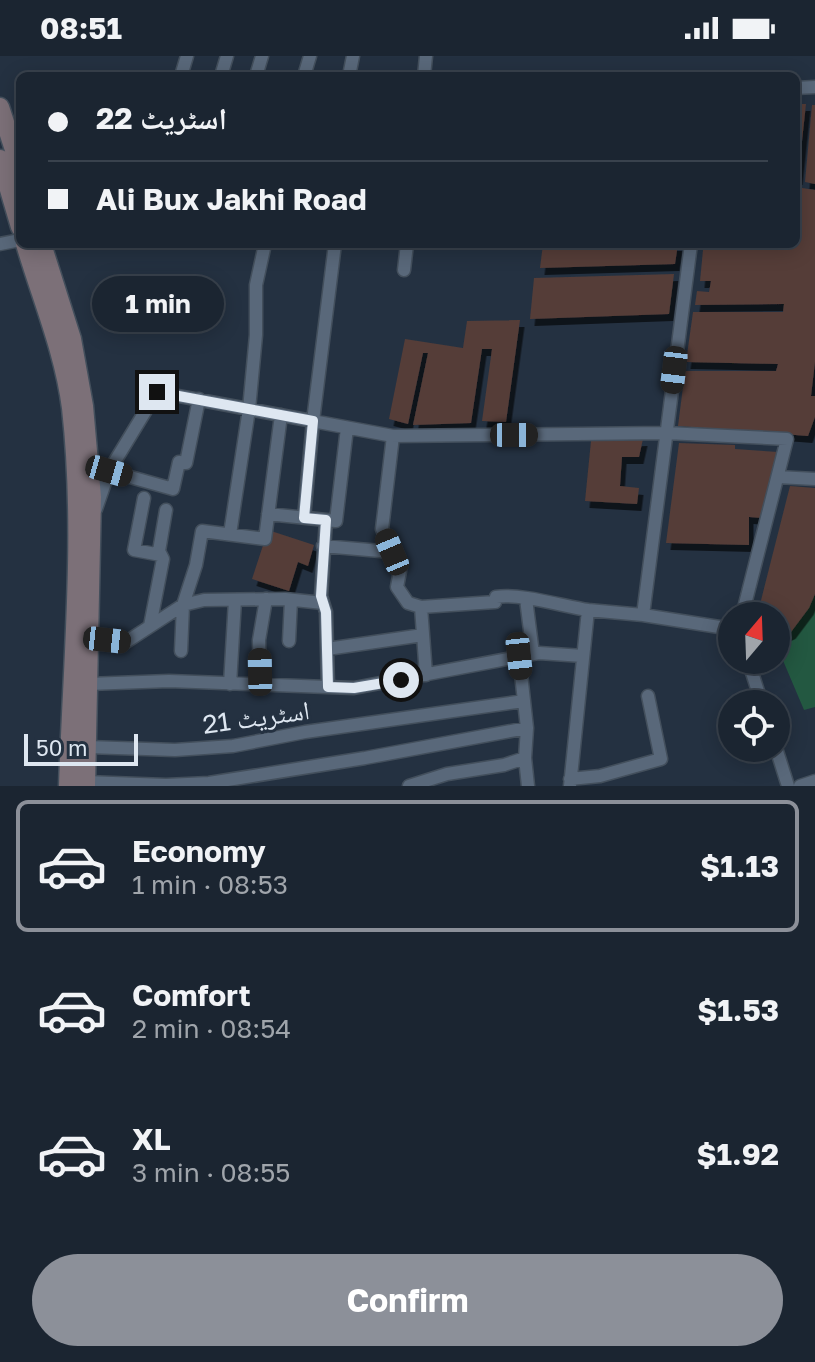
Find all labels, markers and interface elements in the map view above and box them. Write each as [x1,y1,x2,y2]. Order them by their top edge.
text: 08:51 [40,10,122,46]
text: اسٹریٹ 22 [96,100,227,136]
text: Ali Bux Jakhi Road [96,181,367,217]
callout: 1 min [91,276,223,332]
text: 1 min [125,288,191,319]
car [659,345,689,395]
route end [139,374,175,410]
car [490,423,538,447]
car [83,453,135,489]
car [372,525,412,579]
north arrow [718,602,790,674]
map controls [718,602,790,762]
car [82,626,132,654]
car [505,631,533,681]
car [248,648,272,696]
route start [383,662,419,698]
button: locate [718,690,790,762]
street label: اسٹریٹ 21 [201,694,311,740]
scale bar [24,730,138,766]
text: 50 m [36,734,87,761]
icon: car [36,830,108,902]
text: Economy [132,833,266,869]
text: $1.13 [700,848,779,884]
text: 1 min · 08:53 [132,869,288,900]
icon: car [36,974,108,1046]
text: Comfort [132,977,251,1013]
text: $1.53 [697,992,779,1028]
text: 2 min · 08:54 [132,1013,291,1044]
icon: car [36,1118,108,1190]
text: XL [132,1121,171,1157]
text: $1.92 [697,1136,779,1172]
text: 3 min · 08:55 [132,1157,290,1188]
button: Confirm [32,1254,783,1346]

